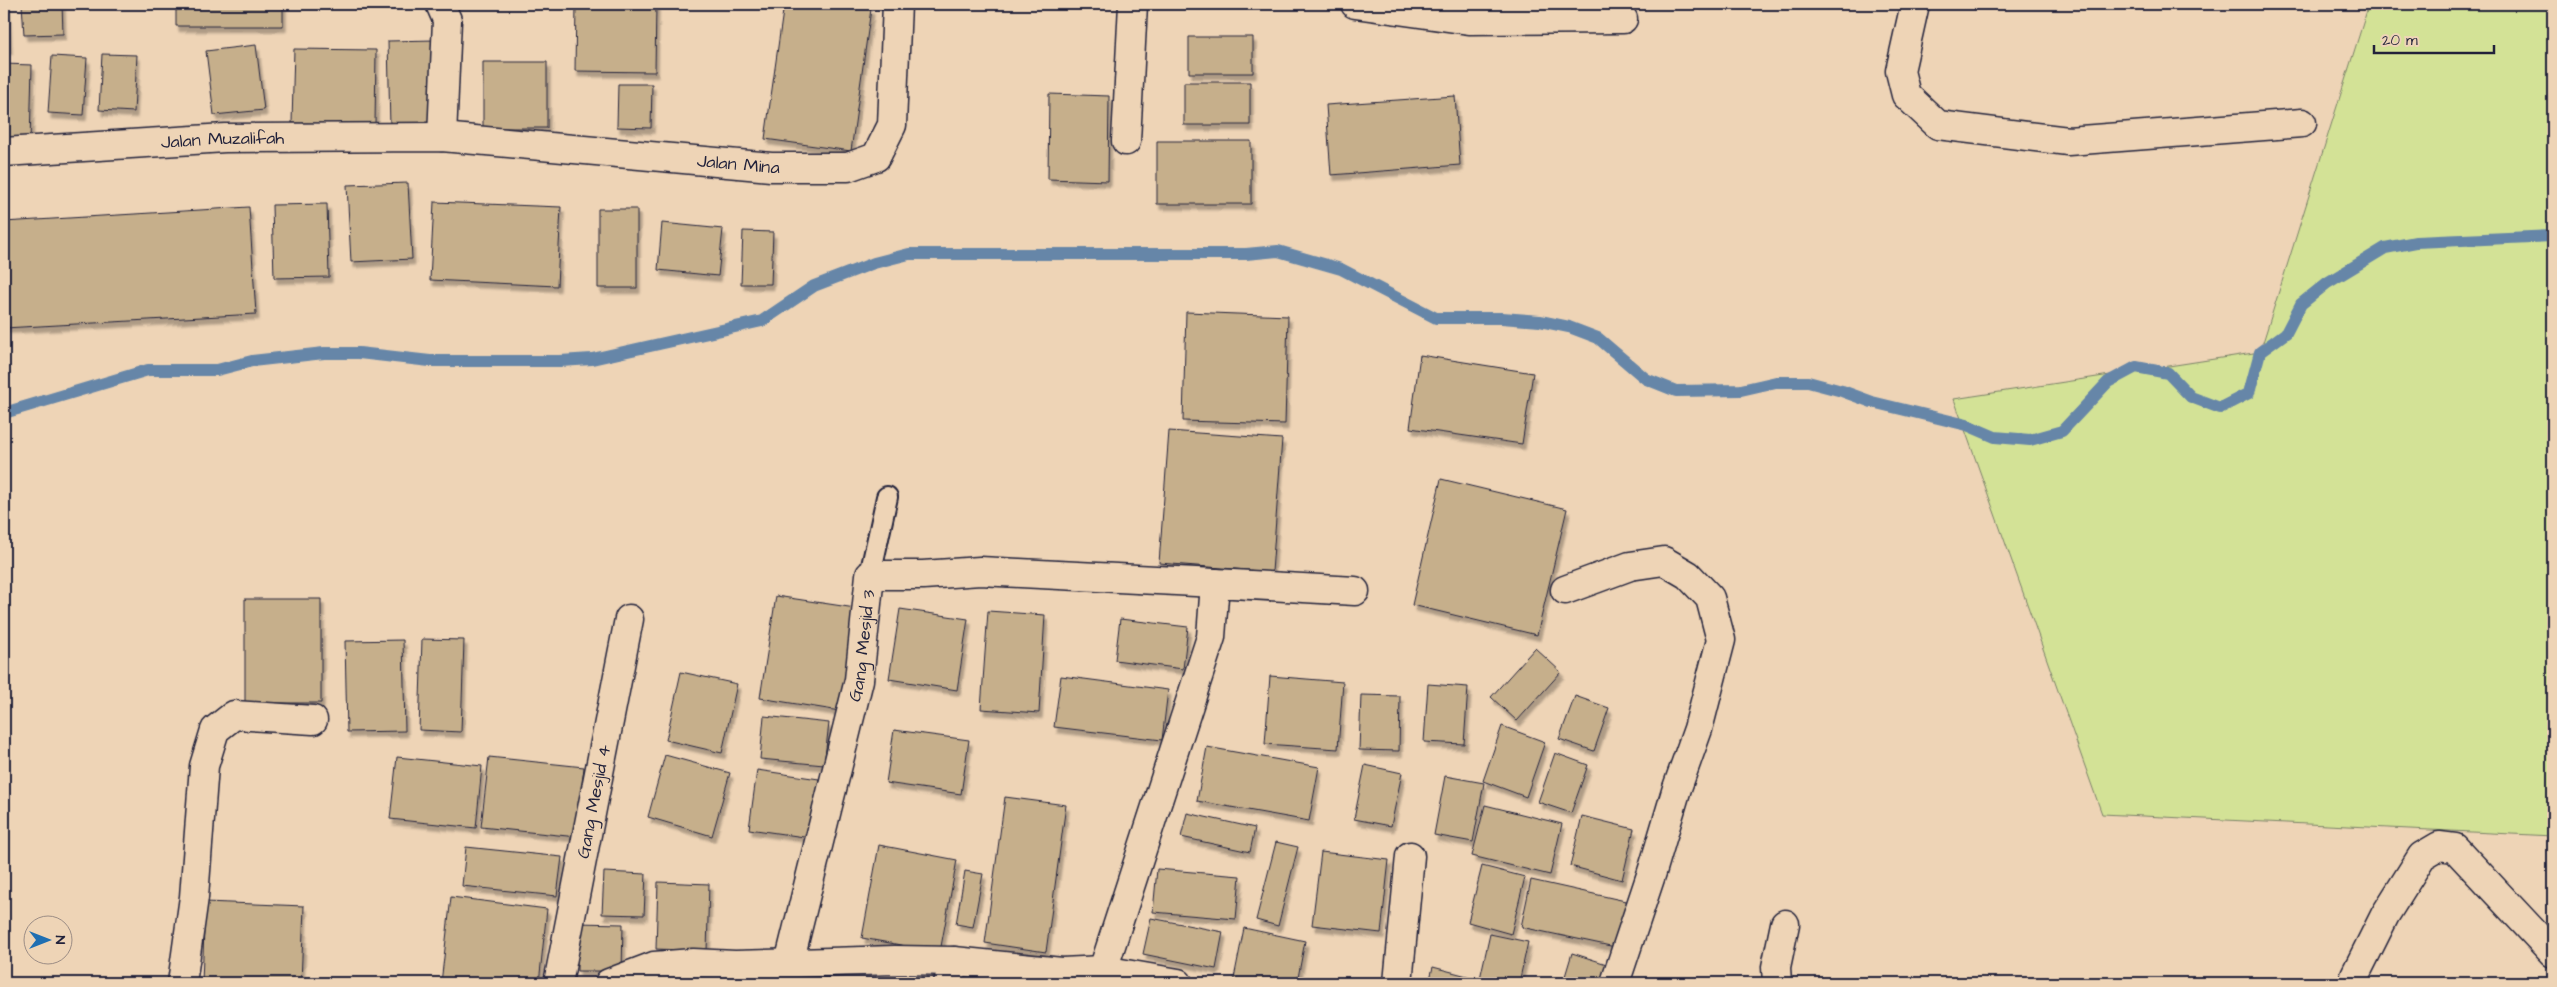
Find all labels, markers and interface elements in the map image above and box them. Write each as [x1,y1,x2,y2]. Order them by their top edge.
scale bar [2374,22,2494,54]
text: 20 m [2382,30,2418,51]
street label: Jalan Muzalifah [160,126,284,155]
street label: Jalan Mina [696,148,780,180]
street label: Gang Mesjid 3 [842,589,881,704]
street label: Gang Mesjid 4 [571,742,617,861]
north arrow [22,914,72,964]
text: N [50,936,70,945]

